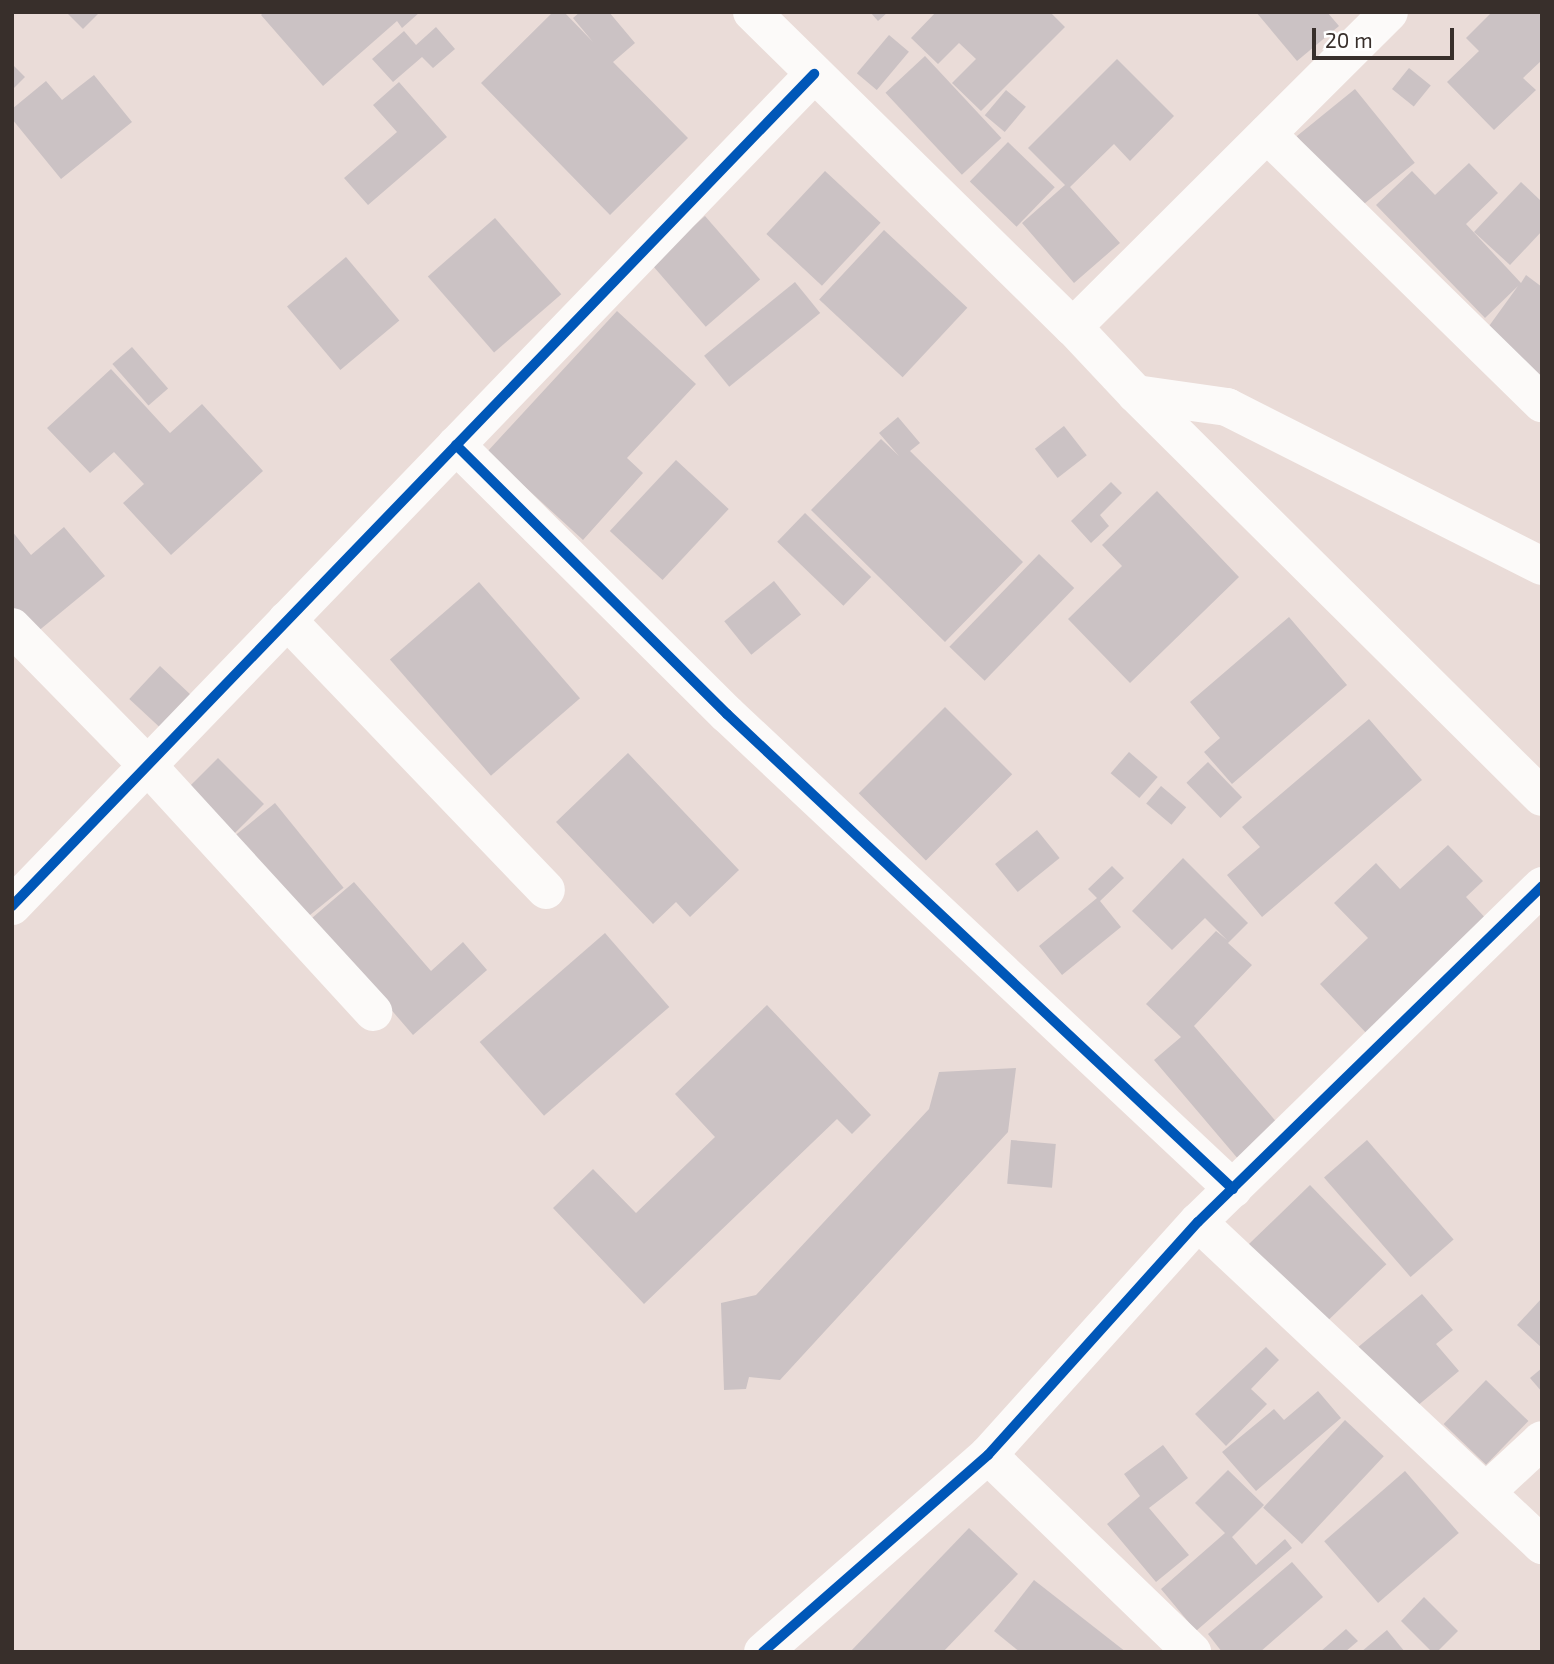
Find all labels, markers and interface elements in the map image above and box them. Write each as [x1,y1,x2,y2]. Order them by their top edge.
scale bar [1316,14,1458,58]
text: 20 m [1325,27,1373,52]

